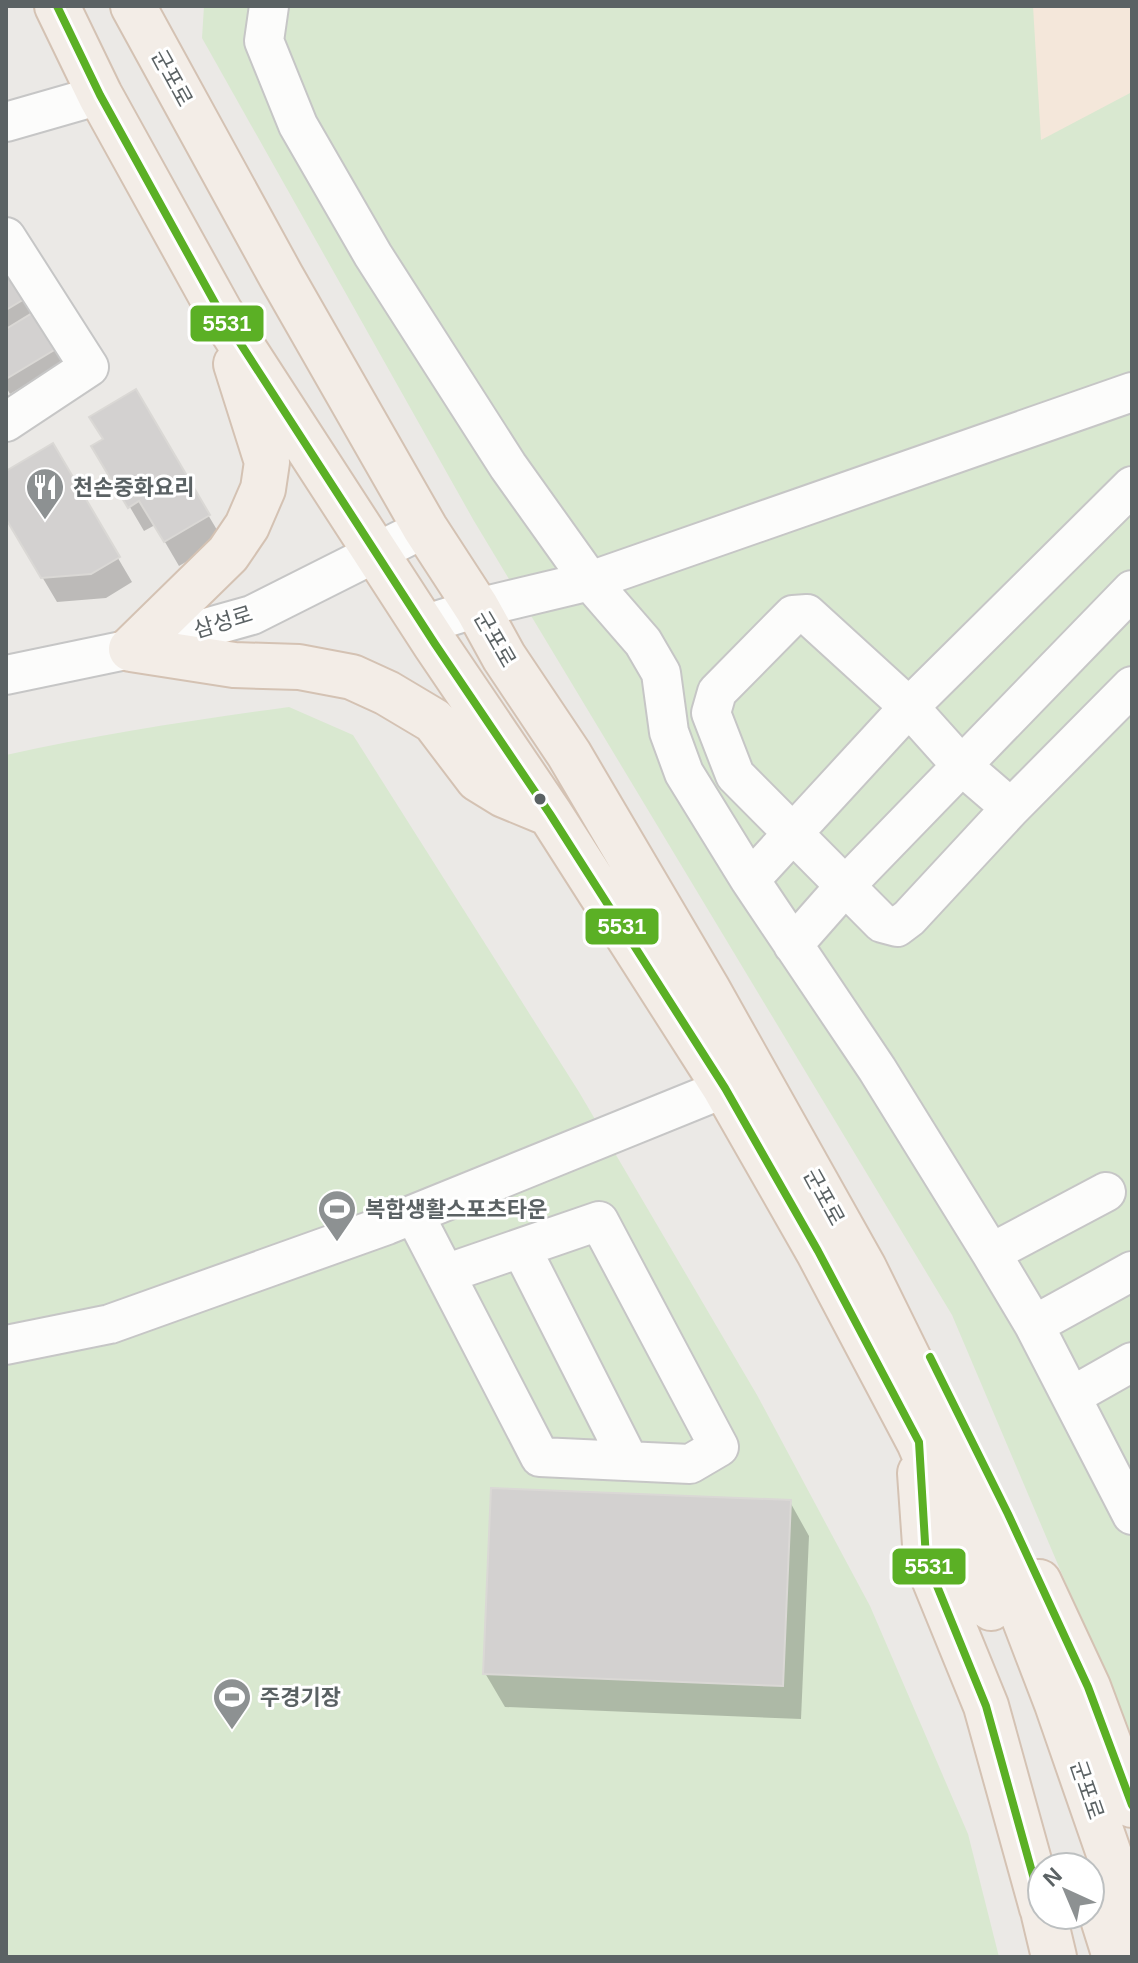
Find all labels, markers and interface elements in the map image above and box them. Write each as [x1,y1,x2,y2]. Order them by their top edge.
street label: 군포로 [146,45,198,111]
line badge: 5531 [189,304,265,343]
text: 5531 [203,311,251,336]
restaurant icon: 천손중화요리 [24,466,66,521]
place label: 천손중화요리 [73,475,194,500]
street label: 삼성로 [190,601,256,643]
street label: 군포로 [469,606,521,672]
unlabelled marker [532,791,548,807]
line badge: 5531 [584,907,660,946]
text: 5531 [598,914,646,939]
street label: 군포로 [798,1164,850,1230]
sports icon: 복합생활스포츠타운 [316,1188,358,1243]
place label: 복합생활스포츠타운 [365,1197,547,1222]
line badge: 5531 [891,1547,967,1586]
text: 5531 [905,1554,953,1579]
sports icon: 주경기장 [211,1676,253,1731]
place label: 주경기장 [260,1685,341,1710]
street label: 군포로 [1065,1757,1109,1823]
north arrow [1026,1851,1106,1931]
text: N [1038,1862,1067,1891]

